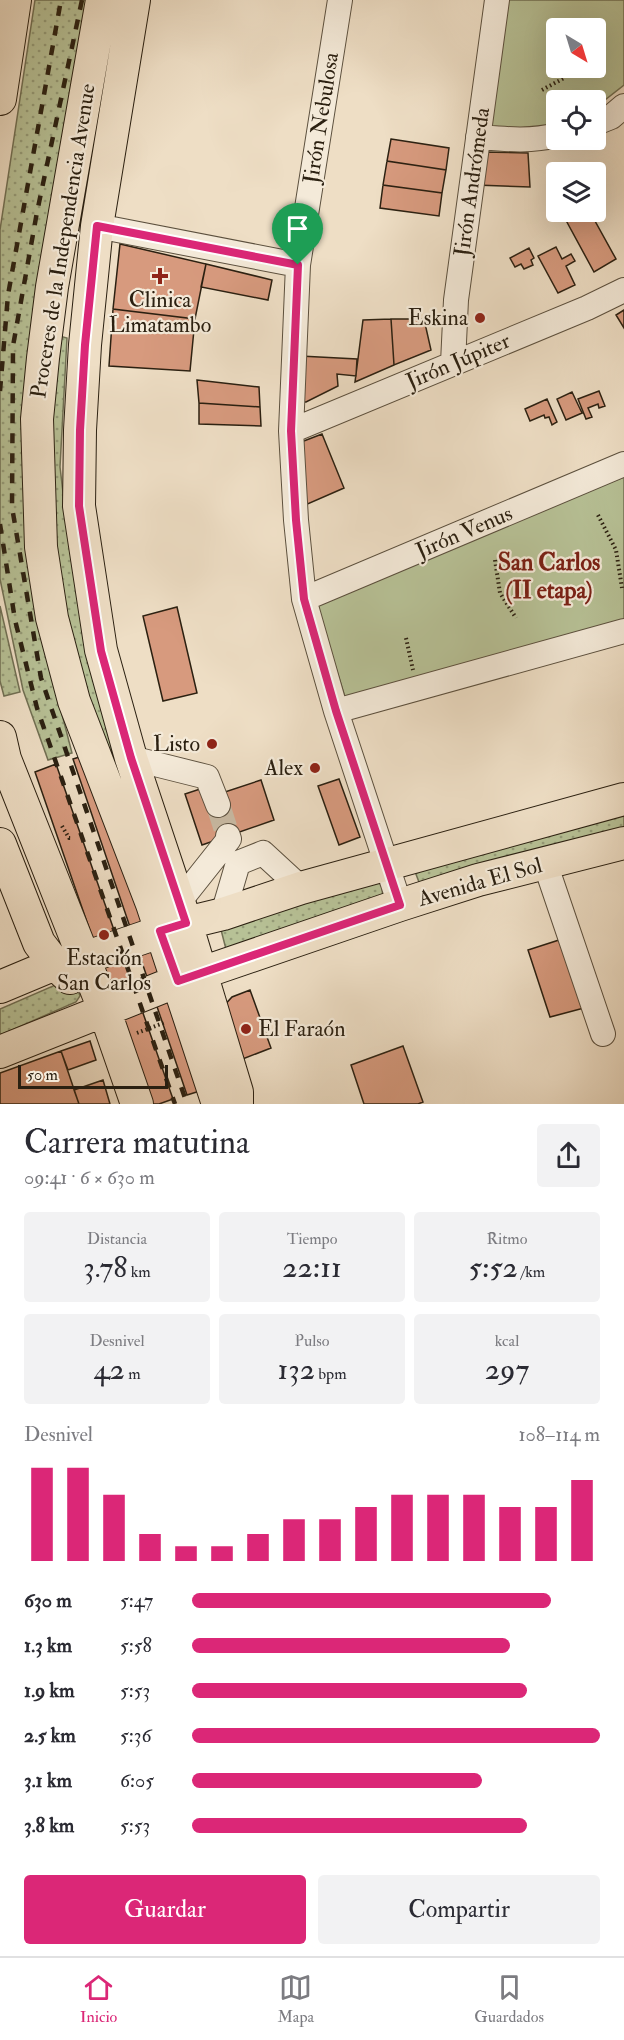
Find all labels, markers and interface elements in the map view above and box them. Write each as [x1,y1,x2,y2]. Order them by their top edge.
north arrow [546,18,606,78]
map controls [546,18,606,222]
street label: Jirón Nebulosa [297,49,345,187]
street label: Proceres de la Independencia Avenue [24,82,103,400]
button: locate [546,90,606,150]
street label: Jirón Andrómeda [448,105,496,259]
button: layers [546,162,606,222]
pin [272,203,323,265]
icon: arrive [281,212,314,245]
marker: Clinica Limatambo [151,267,169,285]
place label: Clinica Limatambo [109,286,211,339]
place label: Eskina [408,304,469,332]
marker: Eskina [473,311,487,325]
street label: Jirón Júpiter [401,326,515,397]
street label: Jirón Venus [410,499,517,565]
district label: San Carlos (II etapa) [498,547,600,606]
place label: Listo [153,730,200,758]
marker: Listo [205,737,219,751]
place label: Alex [264,754,303,782]
marker: Alex [308,761,322,775]
street label: Avenida El Sol [414,851,546,913]
marker: Estación San Carlos [97,928,111,942]
place label: Estación San Carlos [57,944,151,997]
place label: El Faraón [258,1015,346,1043]
marker: El Faraón [239,1022,253,1036]
scale bar [18,1062,168,1090]
text: 50 m [27,1065,58,1085]
text: Carrera matutina [24,1122,250,1163]
button: share [537,1124,600,1187]
text: 09:41 · 6 × 630 m [24,1165,155,1190]
text: Distancia [87,1229,147,1249]
text: Tiempo [287,1229,337,1249]
text: Ritmo [487,1229,527,1249]
text: 3.78 [83,1249,127,1286]
text: 22:11 [282,1249,342,1286]
text: 5:52 [469,1249,518,1286]
text: km [127,1262,151,1282]
text: /km [518,1262,545,1282]
text: Desnivel [89,1331,145,1351]
text: Pulso [295,1331,329,1351]
text: kcal [495,1331,519,1351]
text: 42 [93,1351,125,1388]
text: 132 [277,1351,315,1388]
text: 297 [485,1351,529,1388]
text: m [125,1364,141,1384]
text: bpm [315,1364,347,1384]
text: Desnivel [24,1422,93,1447]
text: 108–114 m [518,1422,600,1447]
text: 630 m [24,1588,72,1613]
text: 5:47 [120,1588,153,1613]
text: 1.3 km [24,1633,72,1658]
text: 5:58 [120,1633,152,1658]
text: 1.9 km [24,1678,75,1703]
text: 5:53 [120,1678,150,1703]
text: 2.5 km [24,1723,76,1748]
text: 5:36 [120,1723,152,1748]
text: 3.1 km [24,1768,72,1793]
text: 6:05 [120,1768,154,1793]
text: 3.8 km [24,1813,74,1838]
text: 5:53 [120,1813,150,1838]
button: Guardar [24,1875,306,1944]
button: Compartir [318,1875,600,1944]
tab: Inicio [80,1971,117,2027]
tab: Mapa [277,1971,314,2027]
tab: Guardados [474,1971,544,2027]

